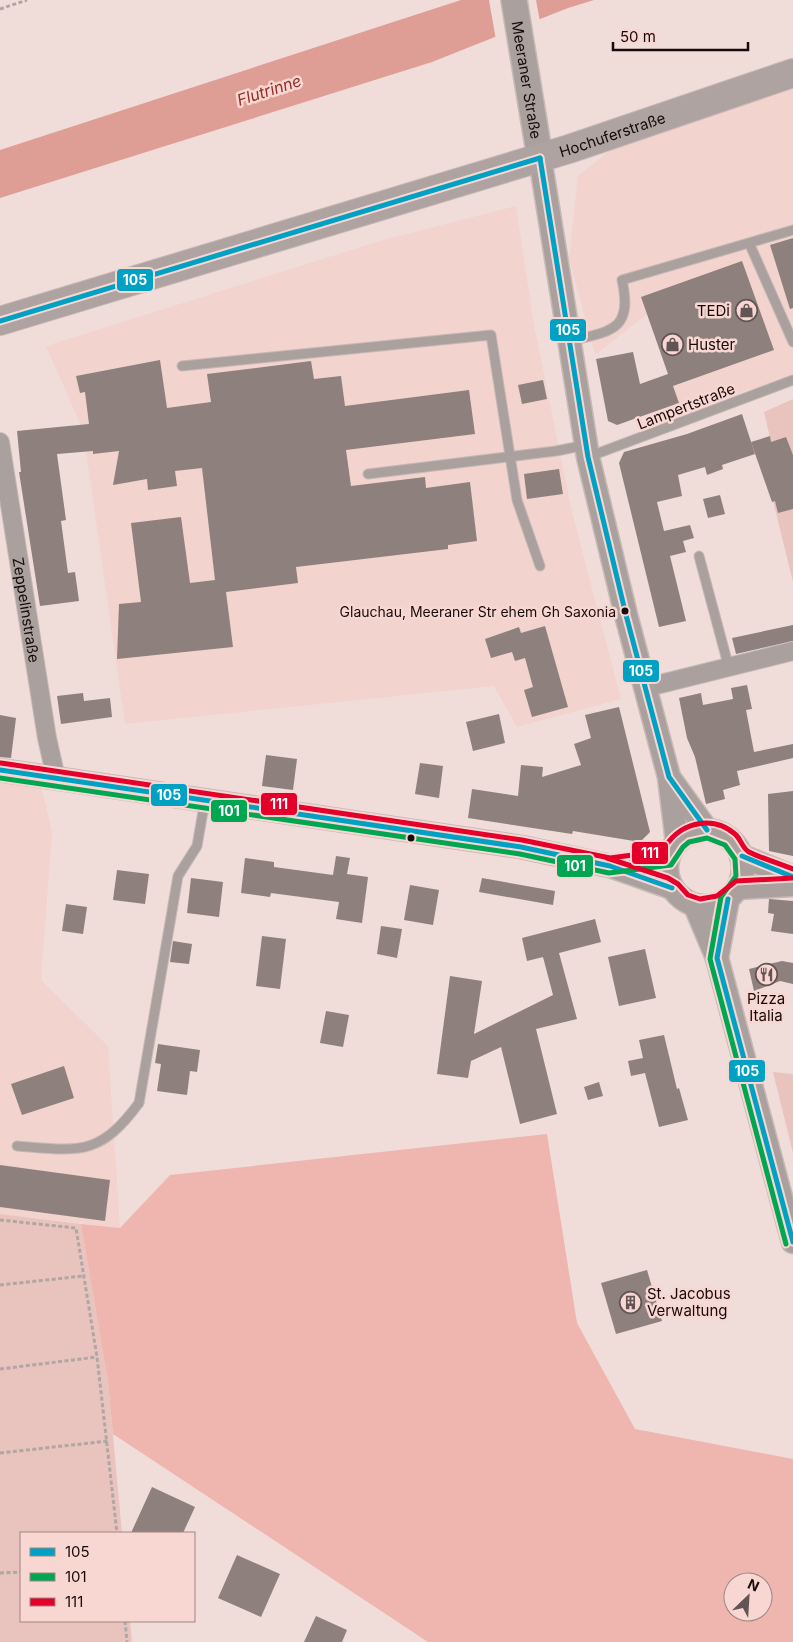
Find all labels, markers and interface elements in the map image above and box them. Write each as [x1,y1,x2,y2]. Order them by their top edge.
street label: Meeraner Straße [508,20,546,140]
scale bar [613,20,748,52]
text: 50 m [620,27,656,46]
water label: Flutrinne [234,70,304,110]
street label: Hochuferstraße [557,108,668,161]
line badge: 105 [116,268,154,292]
text: 105 [123,271,147,288]
shop icon: TEDi [734,298,758,322]
place label: TEDi [697,301,730,320]
line badge: 105 [549,318,587,342]
text: 105 [556,321,580,338]
shop icon: Huster [660,332,684,356]
place label: Huster [688,335,735,354]
street label: Lampertstraße [634,379,738,433]
street label: Zeppelinstraße [9,556,44,664]
place label: Glauchau, Meeraner Str ehem Gh Saxonia [340,603,616,620]
marker: Glauchau, Meeraner Str ehem Gh Saxonia [620,606,630,616]
line badge: 105 [622,659,660,683]
text: 105 [629,662,653,679]
line badge: 105 [150,783,188,807]
text: 105 [157,786,181,803]
line badge: 111 [260,792,298,816]
text: 111 [270,795,288,812]
line badge: 101 [210,799,248,823]
text: 101 [218,802,240,819]
unlabelled marker [406,833,416,843]
line badge: 111 [631,841,669,865]
text: 111 [641,844,659,861]
line badge: 101 [556,854,594,878]
text: 101 [564,857,586,874]
restaurant icon: Pizza Italia [754,963,778,987]
place label: Pizza Italia [747,989,785,1025]
line badge: 105 [728,1059,766,1083]
text: 105 [735,1062,759,1079]
place label: St. Jacobus Verwaltung [647,1284,731,1320]
building icon: St. Jacobus Verwaltung [619,1290,643,1314]
legend [20,1532,195,1622]
text: 105 [65,1542,90,1561]
text: 101 [65,1567,87,1586]
north arrow [723,1572,773,1622]
text: N [745,1575,762,1595]
text: 111 [65,1592,83,1611]

